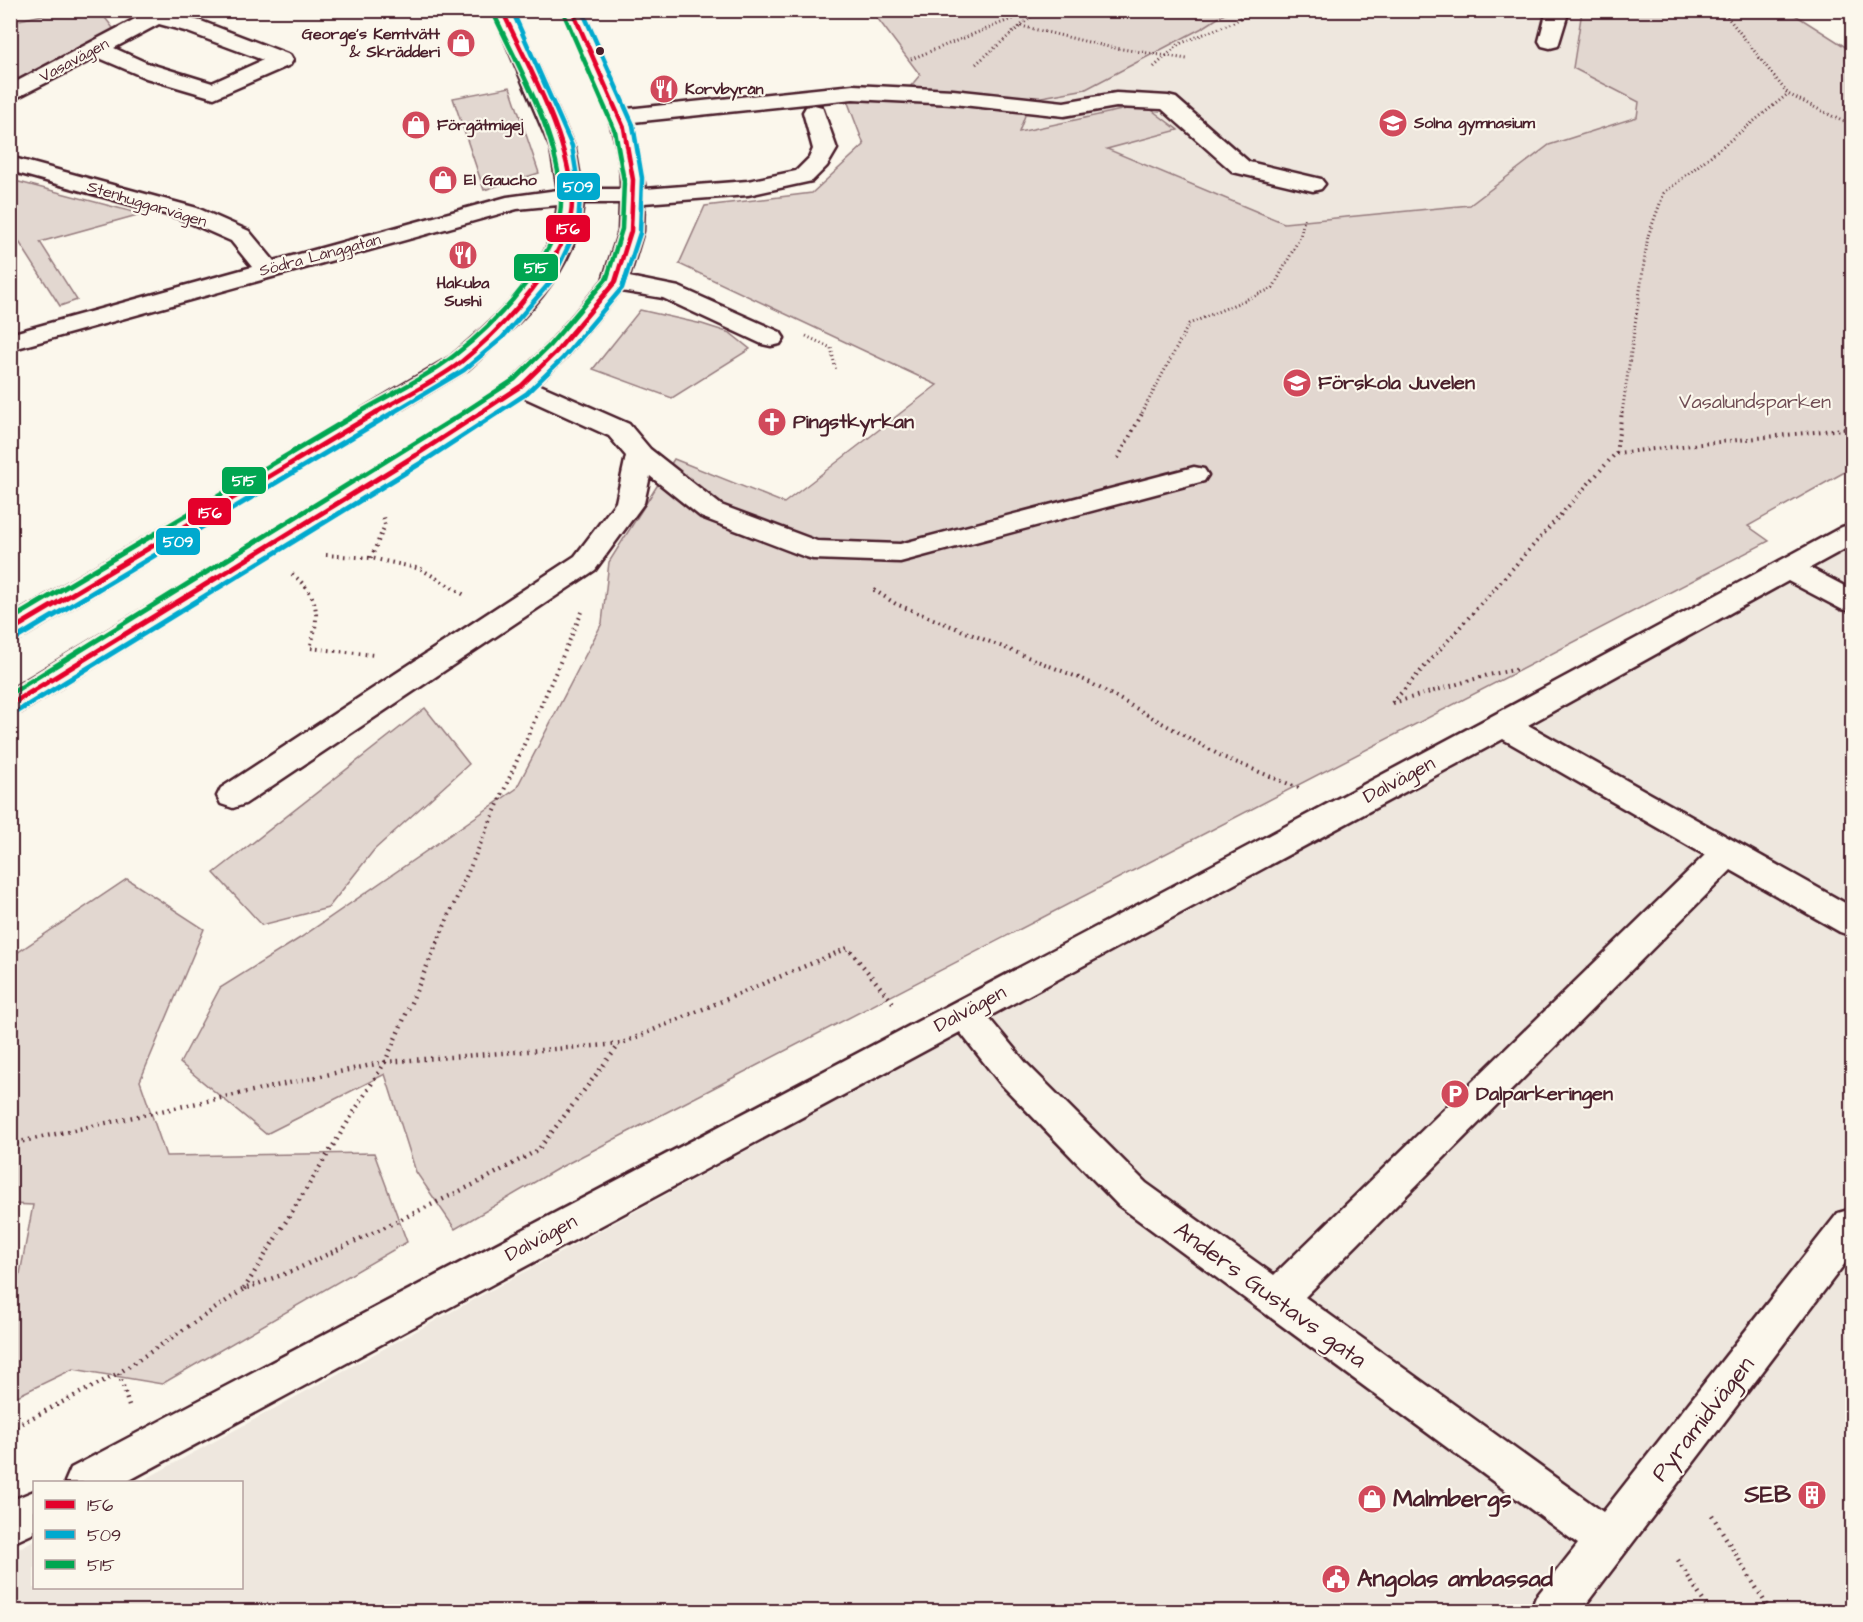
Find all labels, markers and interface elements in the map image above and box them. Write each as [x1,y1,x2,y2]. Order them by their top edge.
place label: George's Kemtvätt & Skrädderi [302,23,441,63]
shop icon: George's Kemtvätt & Skrädderi [445,27,477,59]
street label: Vasavägen [35,33,113,88]
unlabelled marker [594,45,606,57]
restaurant icon: Korvbyrån [648,73,680,105]
place label: Korvbyrån [685,78,764,101]
school or university icon: Solna gymnasium [1377,107,1409,139]
shop icon: Förgätmigej [400,109,432,141]
place label: Solna gymnasium [1413,112,1536,136]
place label: Förgätmigej [437,114,525,138]
shop icon: El Gaucho [427,164,459,196]
place label: El Gaucho [464,169,538,191]
line badge: 509 [556,172,601,201]
street label: Stenhuggarvägen [84,175,210,234]
text: 509 [563,176,593,198]
line badge: 156 [545,214,591,243]
text: 156 [556,218,580,240]
street label: Södra Långgatan [257,228,384,283]
restaurant icon: Hakuba Sushi [447,239,479,271]
line badge: 515 [513,253,559,282]
text: 515 [524,257,549,279]
place label: Hakuba Sushi [437,272,490,312]
school or university icon: Förskola Juvelen [1281,367,1313,399]
place label: Förskola Juvelen [1318,369,1475,397]
park label: Vasalundsparken [1679,388,1831,416]
church icon: Pingstkyrkan [756,406,788,438]
place label: Pingstkyrkan [793,408,914,437]
line badge: 515 [221,466,267,495]
text: 515 [232,470,257,492]
line badge: 156 [187,497,232,526]
text: 156 [198,502,222,524]
line badge: 509 [155,527,201,556]
text: 509 [163,531,193,553]
street label: Dalvägen [1358,749,1440,812]
street label: Dalvägen [929,978,1011,1041]
parking icon: Dalparkeringen [1439,1078,1471,1110]
place label: Dalparkeringen [1476,1080,1613,1109]
street label: Dalvägen [500,1207,582,1270]
street label: Anders Gustavs gata [1166,1213,1373,1377]
street label: Pyramidvägen [1643,1349,1764,1489]
place label: SEB [1743,1478,1792,1512]
building icon: SEB [1796,1479,1828,1511]
legend [33,1481,243,1589]
place label: Malmbergs [1393,1482,1512,1517]
shop icon: Malmbergs [1356,1483,1388,1515]
text: 156 [87,1493,113,1518]
text: 509 [87,1523,121,1548]
text: 515 [87,1553,115,1578]
place label: Angolas ambassad [1357,1562,1554,1597]
public building icon: Angolas ambassad [1320,1563,1352,1595]

